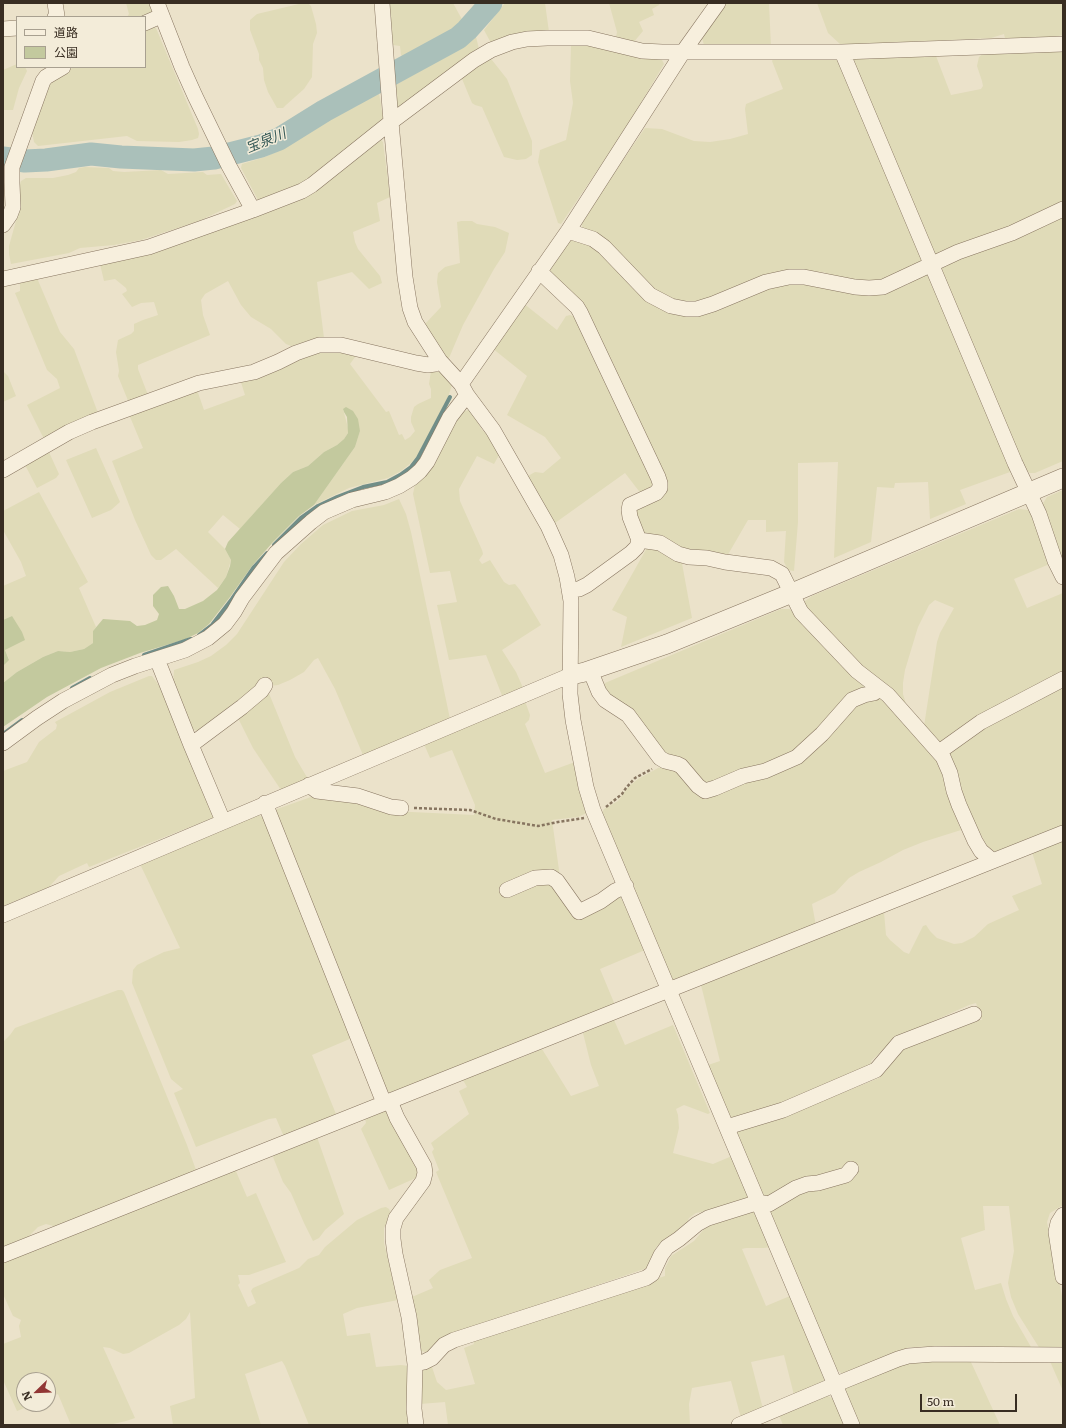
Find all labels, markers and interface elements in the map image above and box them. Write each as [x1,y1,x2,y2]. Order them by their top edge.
legend [16,16,146,68]
text: 道路 [54,23,78,41]
text: 公園 [54,43,78,61]
water label: 宝泉川 [243,125,289,157]
north arrow [16,1372,56,1412]
scale bar [922,1386,1019,1412]
text: N [17,1389,35,1404]
text: 50 m [927,1392,954,1410]

